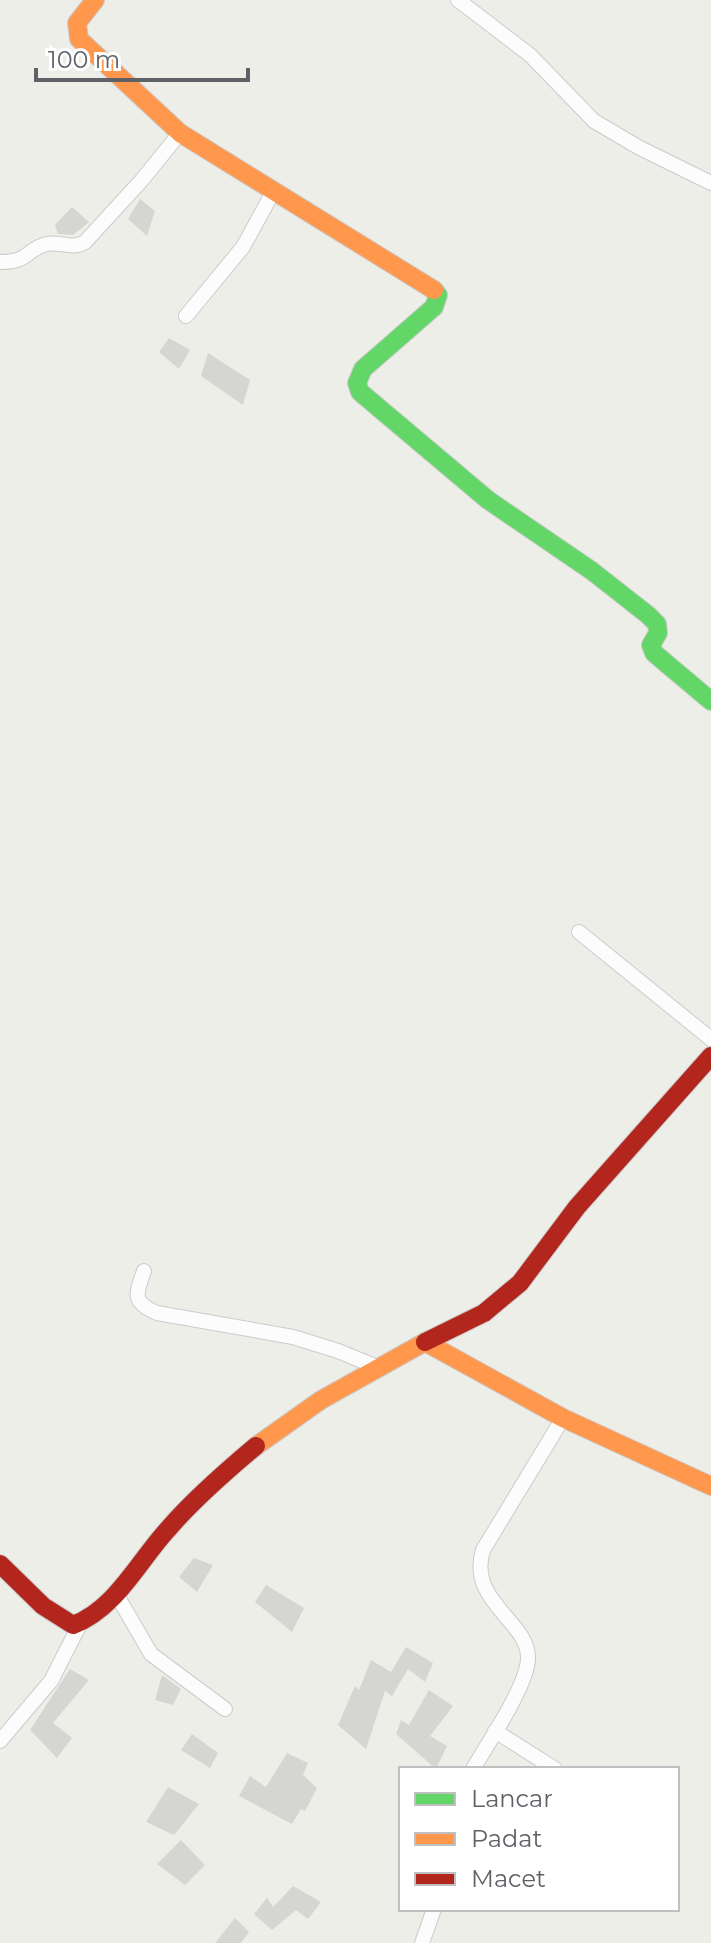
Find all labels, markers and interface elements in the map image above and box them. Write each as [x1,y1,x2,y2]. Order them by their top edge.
scale bar [36,32,248,82]
text: 100 m [48,45,120,74]
legend [399,1767,679,1911]
text: Lancar [471,1784,553,1813]
text: Padat [471,1824,542,1853]
text: Macet [471,1864,546,1893]

